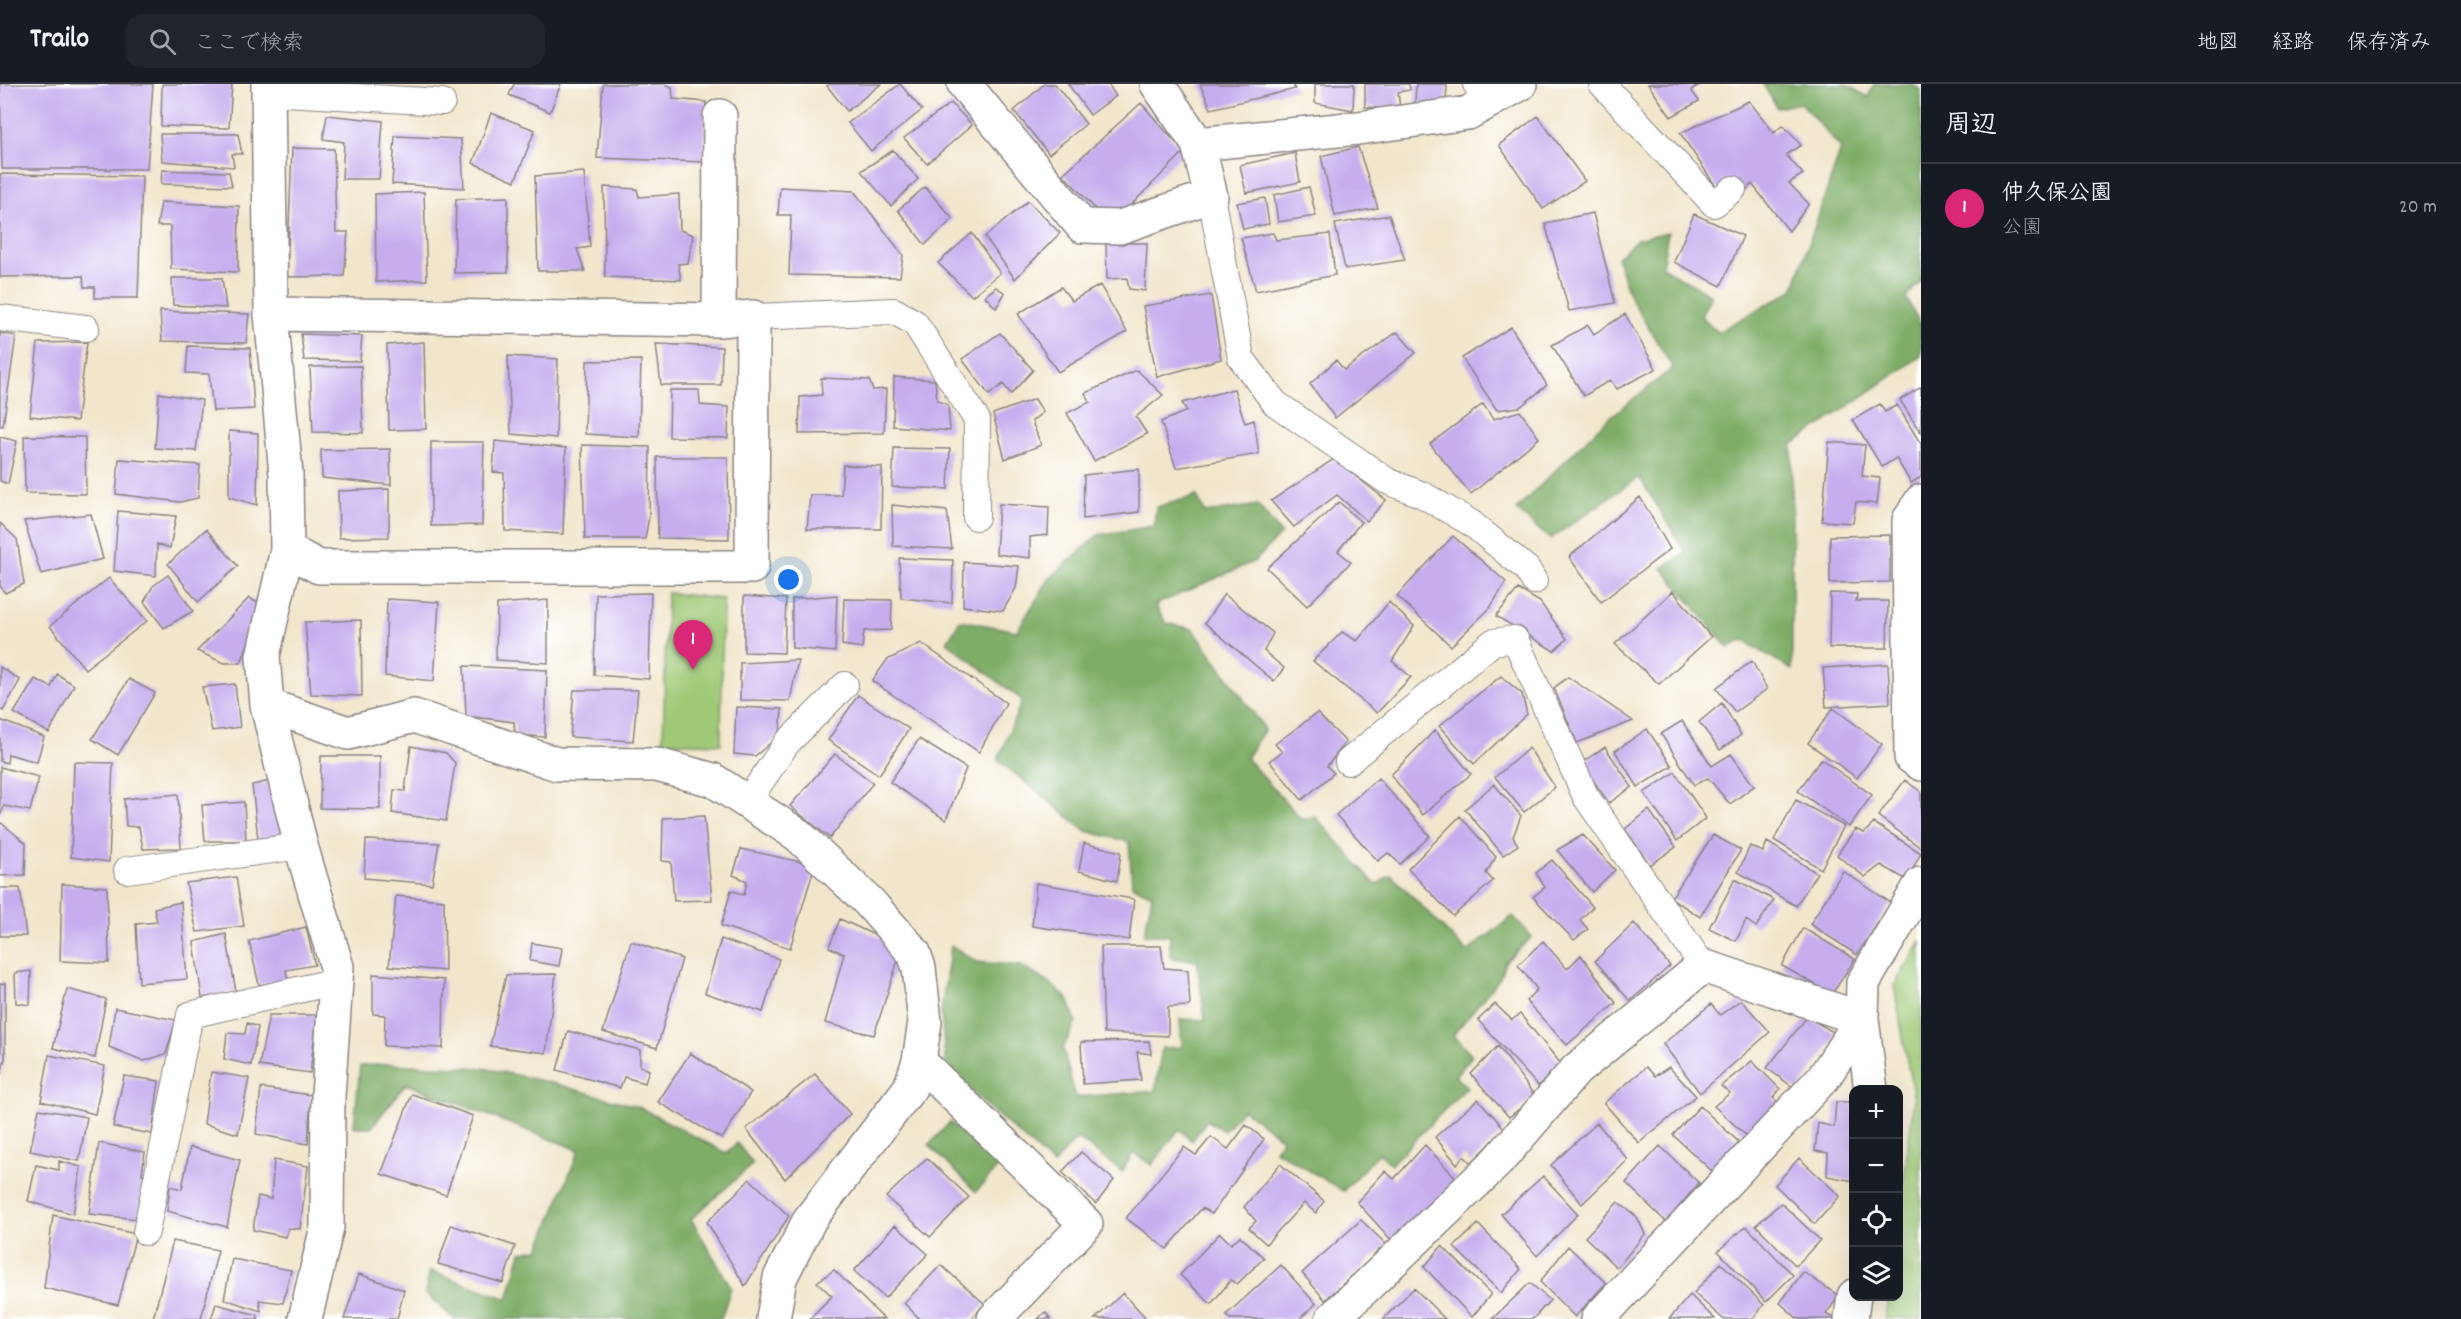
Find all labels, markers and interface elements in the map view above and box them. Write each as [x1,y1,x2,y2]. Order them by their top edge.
search box [125,14,545,68]
text: Trailo [30,21,89,61]
icon: search [146,25,179,58]
text: ここで検索 [194,29,304,60]
text: 地図 [2197,29,2239,59]
text: 経路 [2272,29,2314,59]
text: 保存済み [2347,29,2431,59]
text: 周辺 [1945,108,1997,145]
text: 仲久保公園 [2002,179,2112,210]
text: 1 [1962,194,1967,222]
text: 20 m [2399,194,2437,222]
text: 公園 [2002,215,2042,243]
your location [774,565,803,594]
pin: 1 [674,620,712,670]
map controls [1849,1085,1903,1301]
button: + [1849,1085,1903,1139]
button: − [1849,1139,1903,1193]
button: locate [1849,1193,1903,1247]
button: layers [1849,1247,1903,1301]

